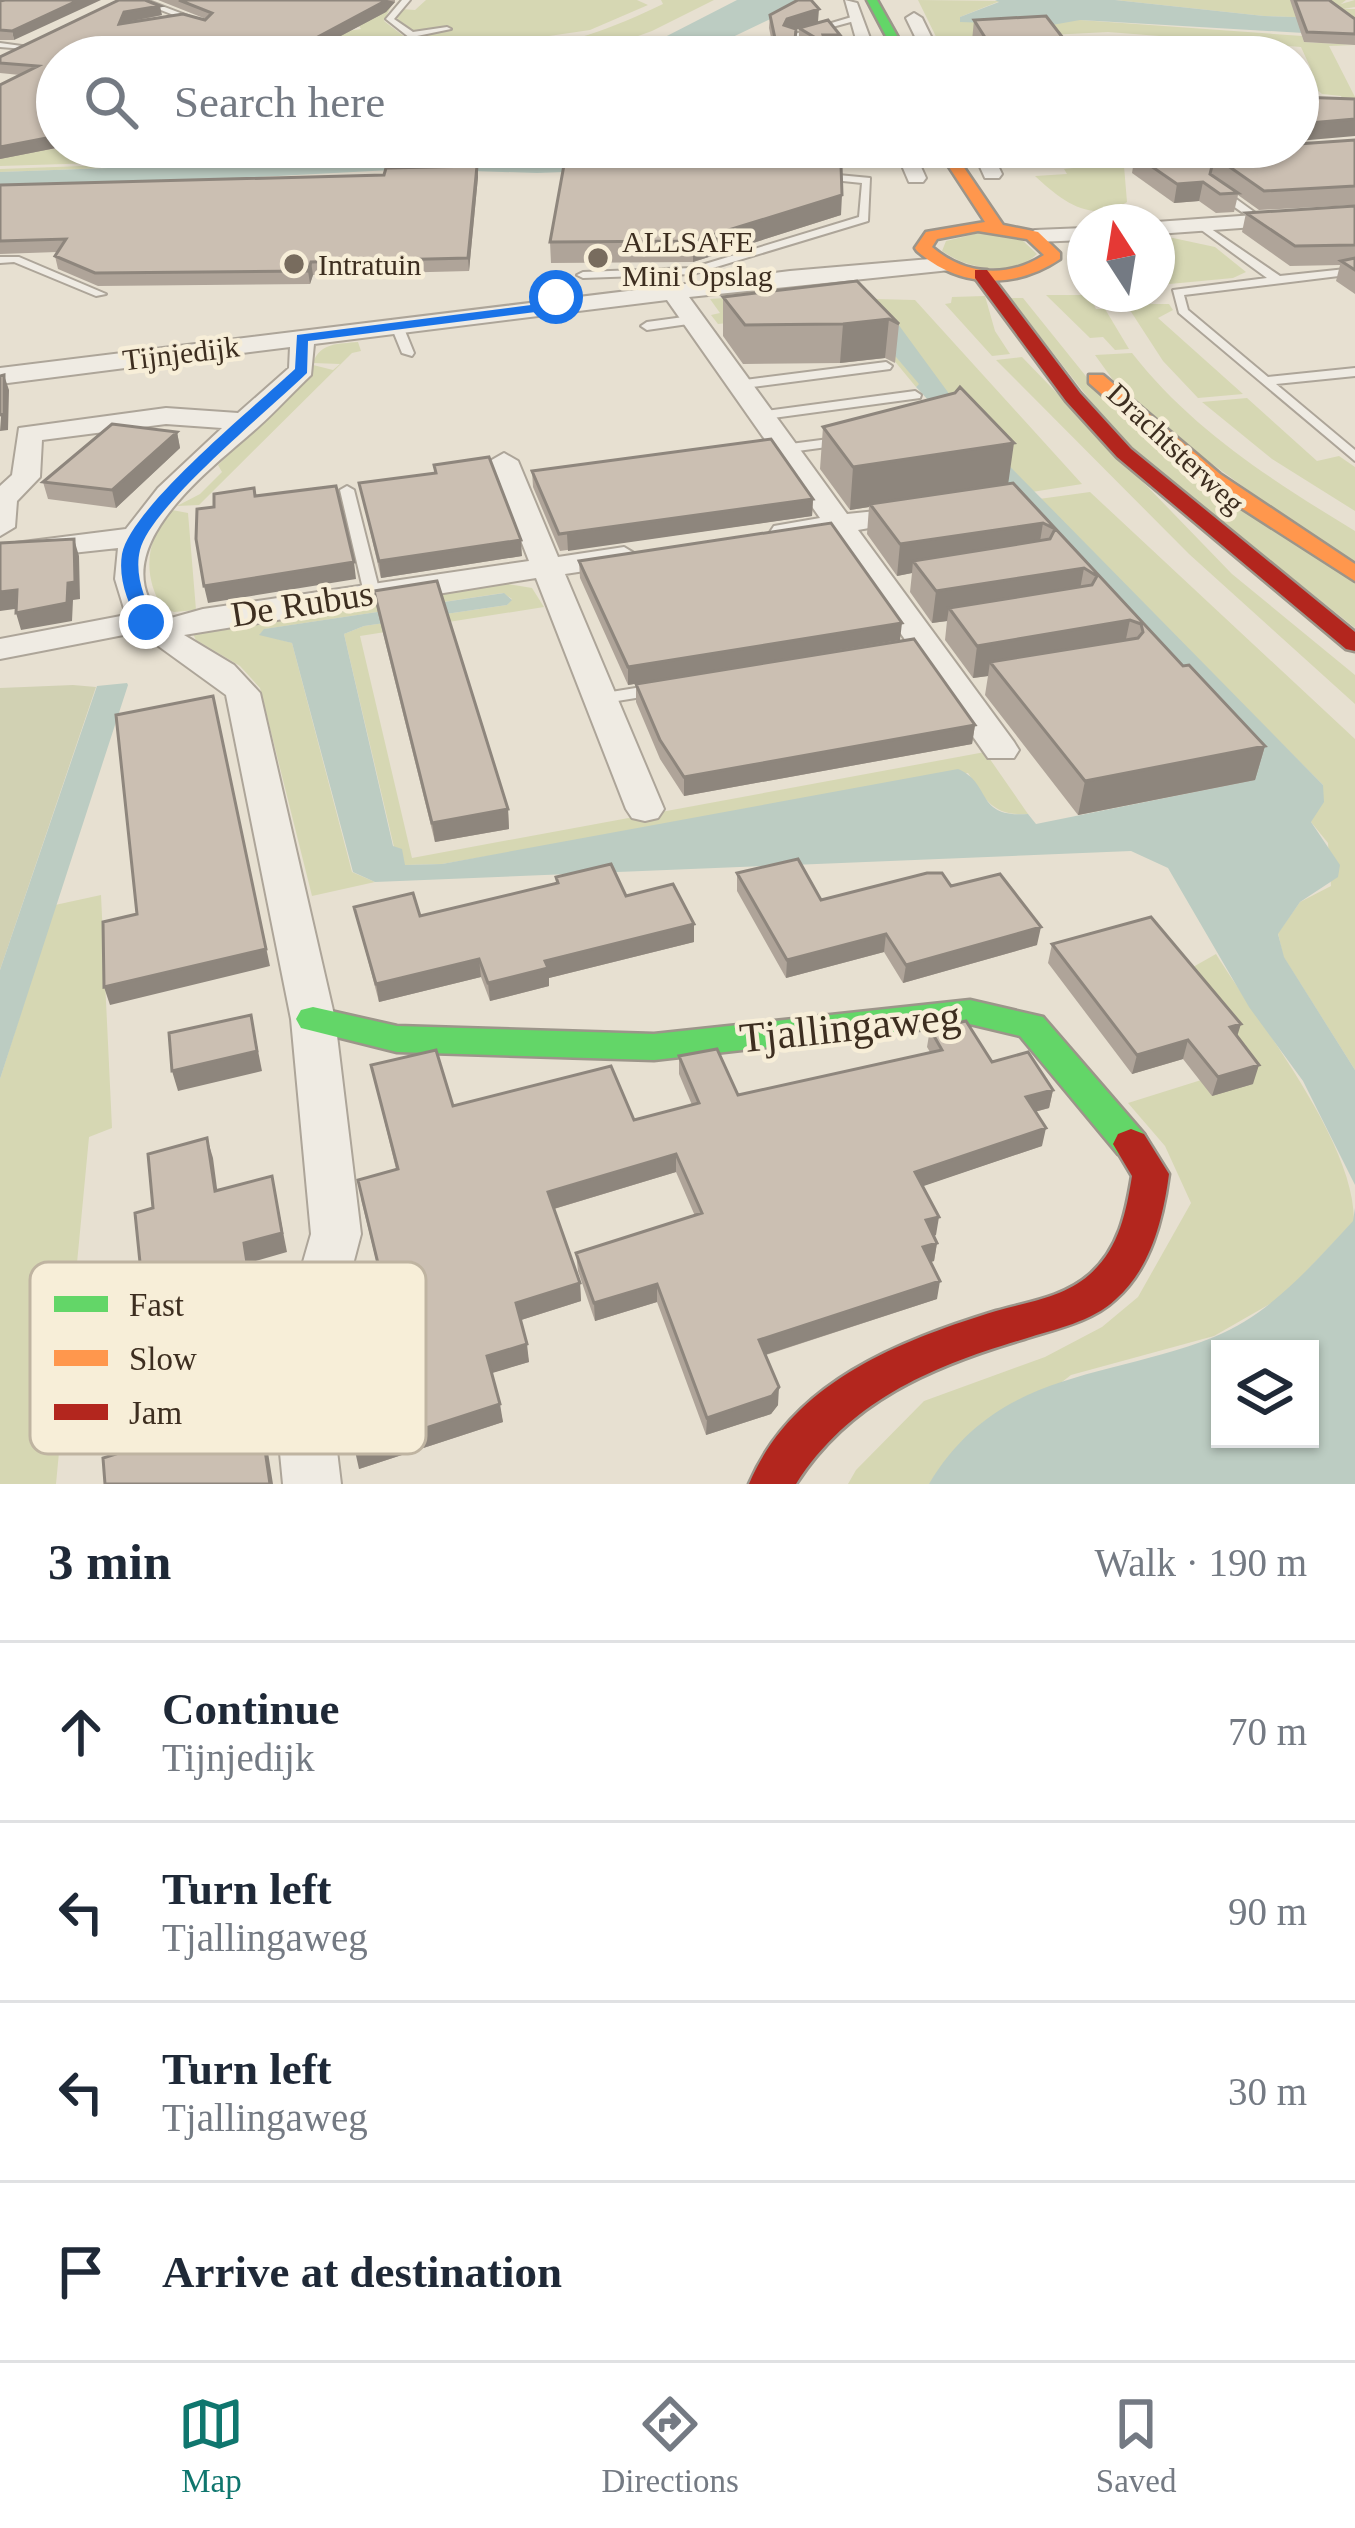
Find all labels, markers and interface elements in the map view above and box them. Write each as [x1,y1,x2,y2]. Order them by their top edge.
search box [36,36,1319,168]
icon: search [78,69,144,135]
text: Search here [174,77,385,127]
north arrow [1067,204,1175,312]
place label: ALLSAFE Mini Opslag [622,225,773,292]
marker: ALLSAFE Mini Opslag [585,245,611,271]
place label: Intratuin [318,248,421,281]
marker: Intratuin [281,251,307,277]
route start [529,270,583,324]
street label: Tijnjedijk [121,329,241,377]
street label: Drachtsterweg [1101,376,1251,520]
street label: De Rubus [228,573,376,635]
route end [119,595,173,649]
street label: Tjallingaweg [737,993,963,1061]
legend [30,1262,426,1454]
text: Fast [129,1287,184,1323]
map controls [1211,1340,1319,1448]
button: layers [1211,1340,1319,1448]
text: Slow [129,1341,197,1377]
text: Jam [129,1395,182,1431]
text: 3 min [48,1534,171,1590]
text: Walk · 190 m [1095,1541,1307,1584]
text: Continue [162,1684,340,1734]
icon: ahead [48,1699,114,1765]
text: 70 m [1228,1710,1307,1753]
text: Tijnjedijk [162,1736,314,1779]
text: Turn left [162,1864,332,1914]
icon: left [48,1879,114,1945]
text: 90 m [1228,1890,1307,1933]
text: Tjallingaweg [162,1916,368,1959]
text: Turn left [162,2044,332,2094]
icon: left [48,2059,114,2125]
text: 30 m [1228,2070,1307,2113]
text: Tjallingaweg [162,2096,368,2139]
icon: arrive [48,2239,114,2305]
text: Arrive at destination [162,2247,562,2297]
tab: Map [178,2391,244,2500]
tab: Directions [601,2391,739,2500]
tab: Saved [1096,2391,1177,2500]

